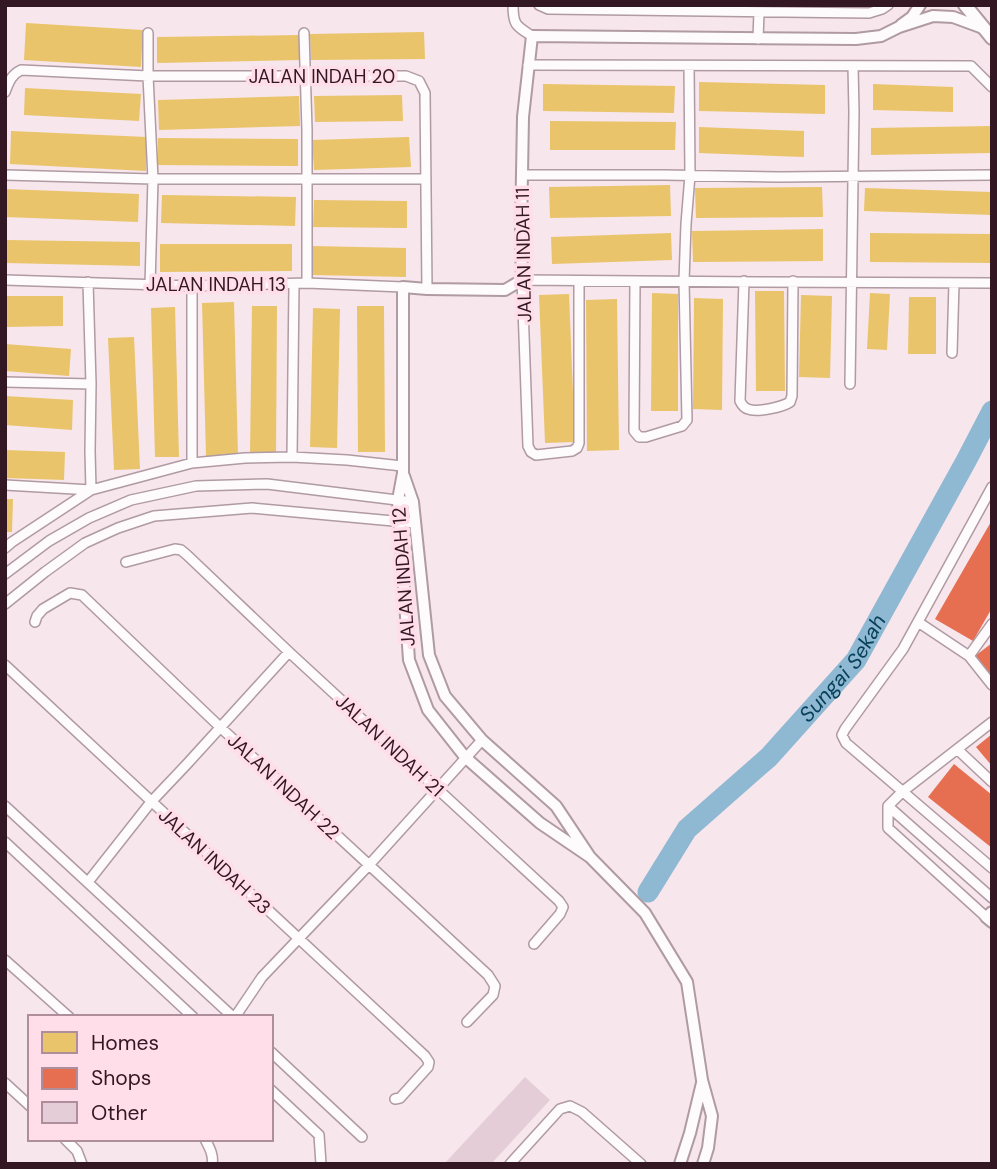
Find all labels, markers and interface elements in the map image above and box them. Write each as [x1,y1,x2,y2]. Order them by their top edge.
street label: JALAN INDAH 20 [249,64,395,89]
street label: JALAN INDAH 11 [510,188,537,322]
street label: JALAN INDAH 13 [146,272,286,297]
street label: JALAN INDAH 12 [386,506,421,647]
water label: Sungai Sekah [793,610,892,728]
street label: JALAN INDAH 21 [330,689,449,802]
street label: JALAN INDAH 22 [222,728,345,845]
street label: JALAN INDAH 23 [153,803,276,920]
legend [28,1015,273,1141]
text: Homes [91,1029,159,1057]
text: Shops [91,1064,151,1092]
text: Other [91,1099,147,1127]

